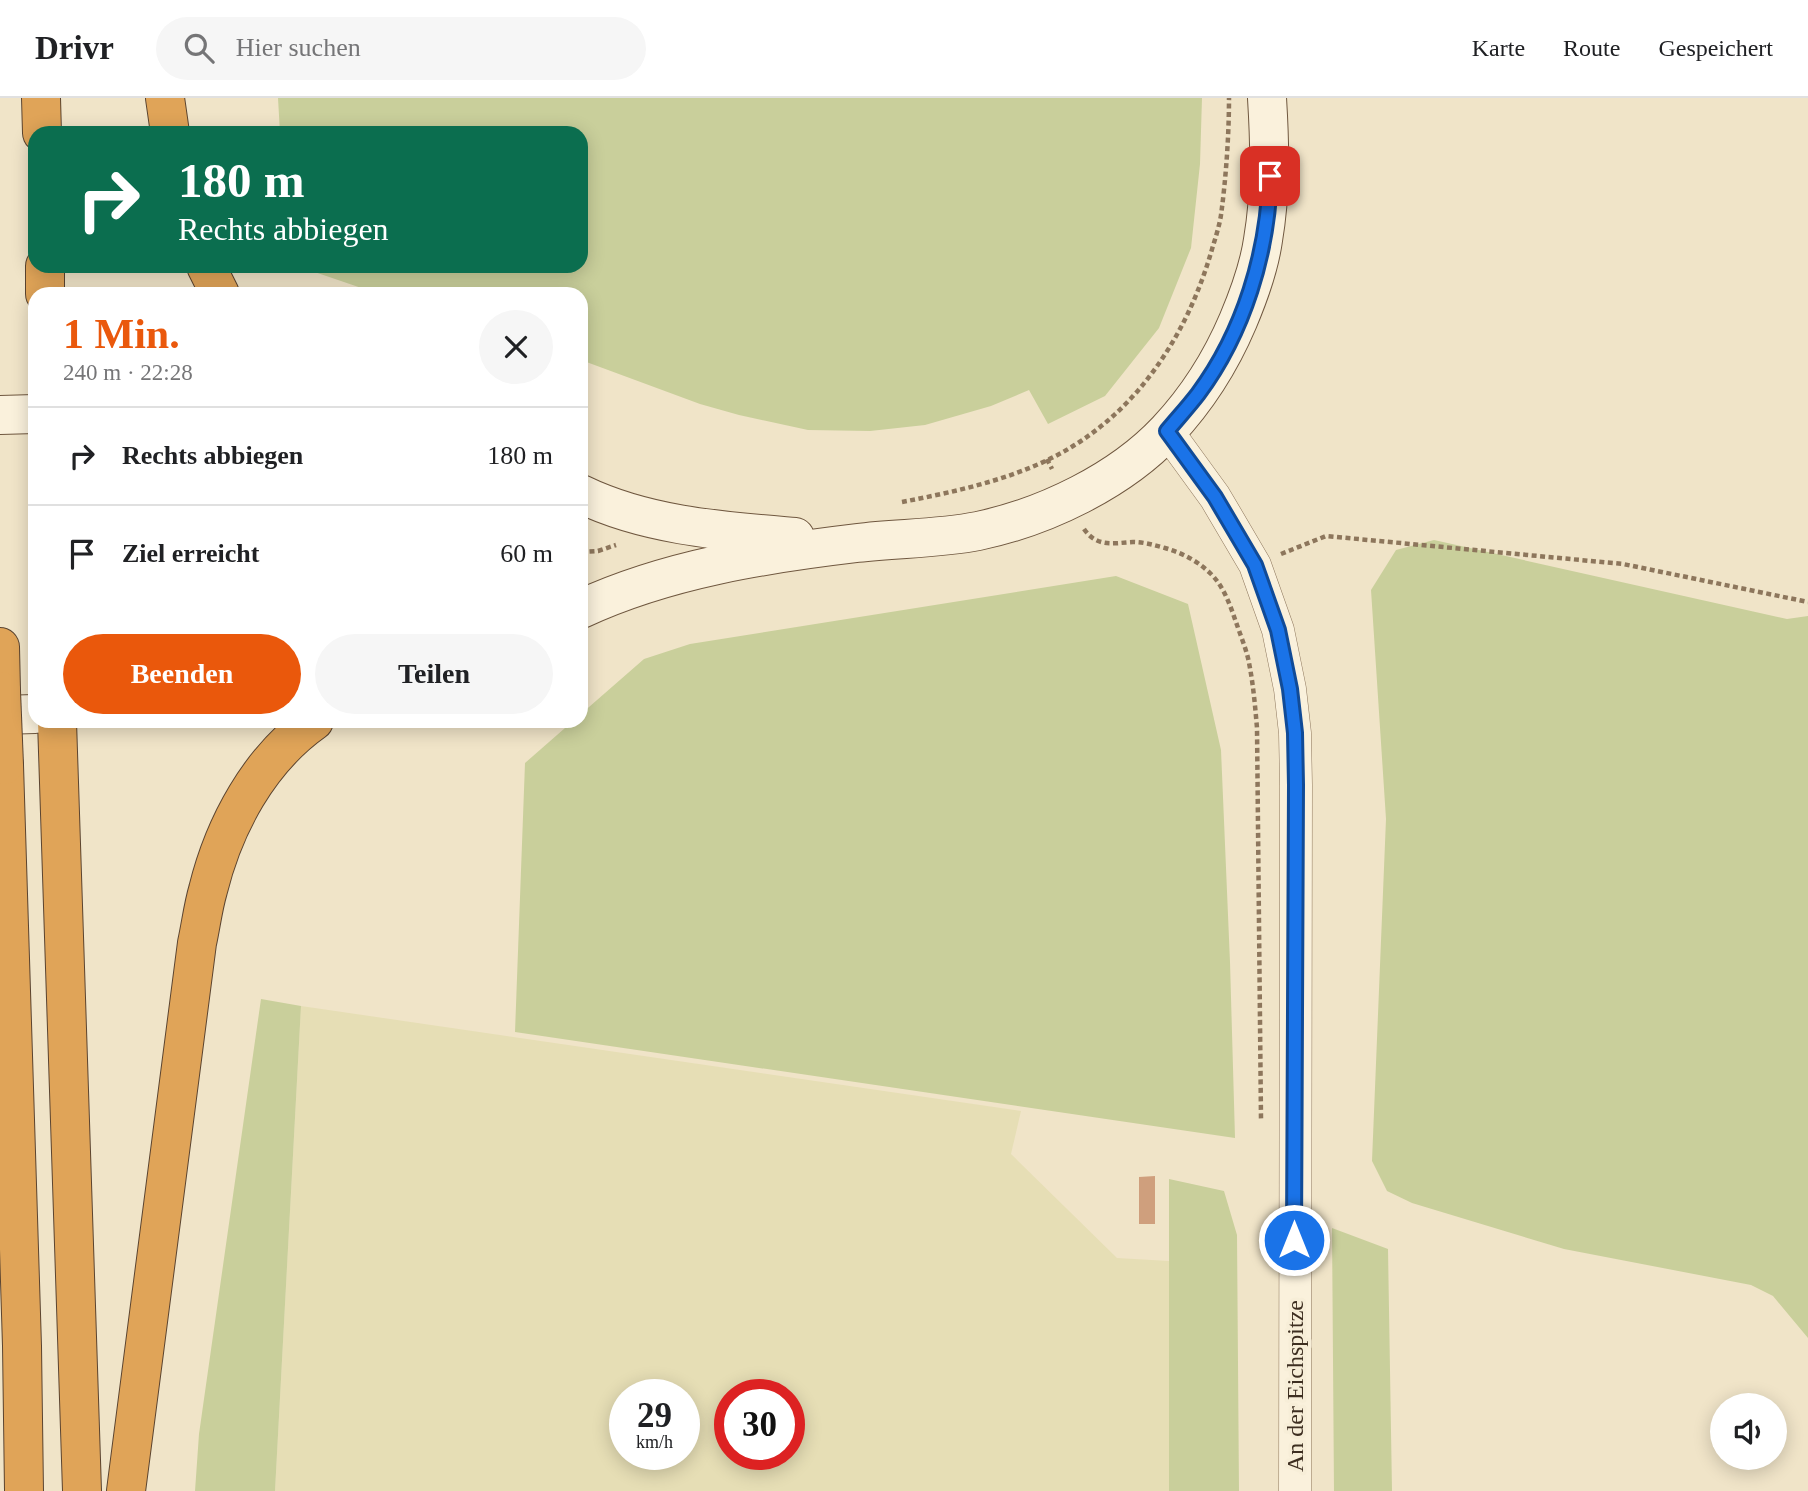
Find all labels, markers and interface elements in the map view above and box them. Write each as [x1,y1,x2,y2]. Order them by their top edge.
search box [156,17,646,80]
icon: search [180,29,218,67]
text: Drivr [35,30,114,66]
text: Hier suchen [236,33,361,62]
text: Karte [1472,35,1525,61]
text: Route [1563,35,1620,61]
text: Gespeichert [1658,35,1773,61]
pin [1240,146,1300,206]
text: 180 m [178,153,305,208]
icon: right [63,154,154,245]
icon: arrive [1251,157,1289,195]
text: Rechts abbiegen [178,211,389,247]
button: close [479,310,553,384]
text: 1 Min. [63,311,180,357]
text: 240 m · 22:28 [63,360,193,385]
icon: right [63,437,101,475]
text: Rechts abbiegen [122,441,303,470]
text: 180 m [487,441,553,470]
icon: arrive [63,535,101,573]
text: Ziel erreicht [122,539,259,568]
text: 60 m [500,539,553,568]
button: Beenden [63,634,301,714]
button: Teilen [315,634,553,714]
position arrow [1257,1203,1331,1277]
street label: An der Eichspitze [1282,1300,1308,1472]
speed limit sign: 30 [714,1379,805,1470]
map controls [1710,1393,1787,1470]
button: sound [1710,1393,1787,1470]
text: 29 [637,1396,672,1435]
text: km/h [636,1432,673,1452]

